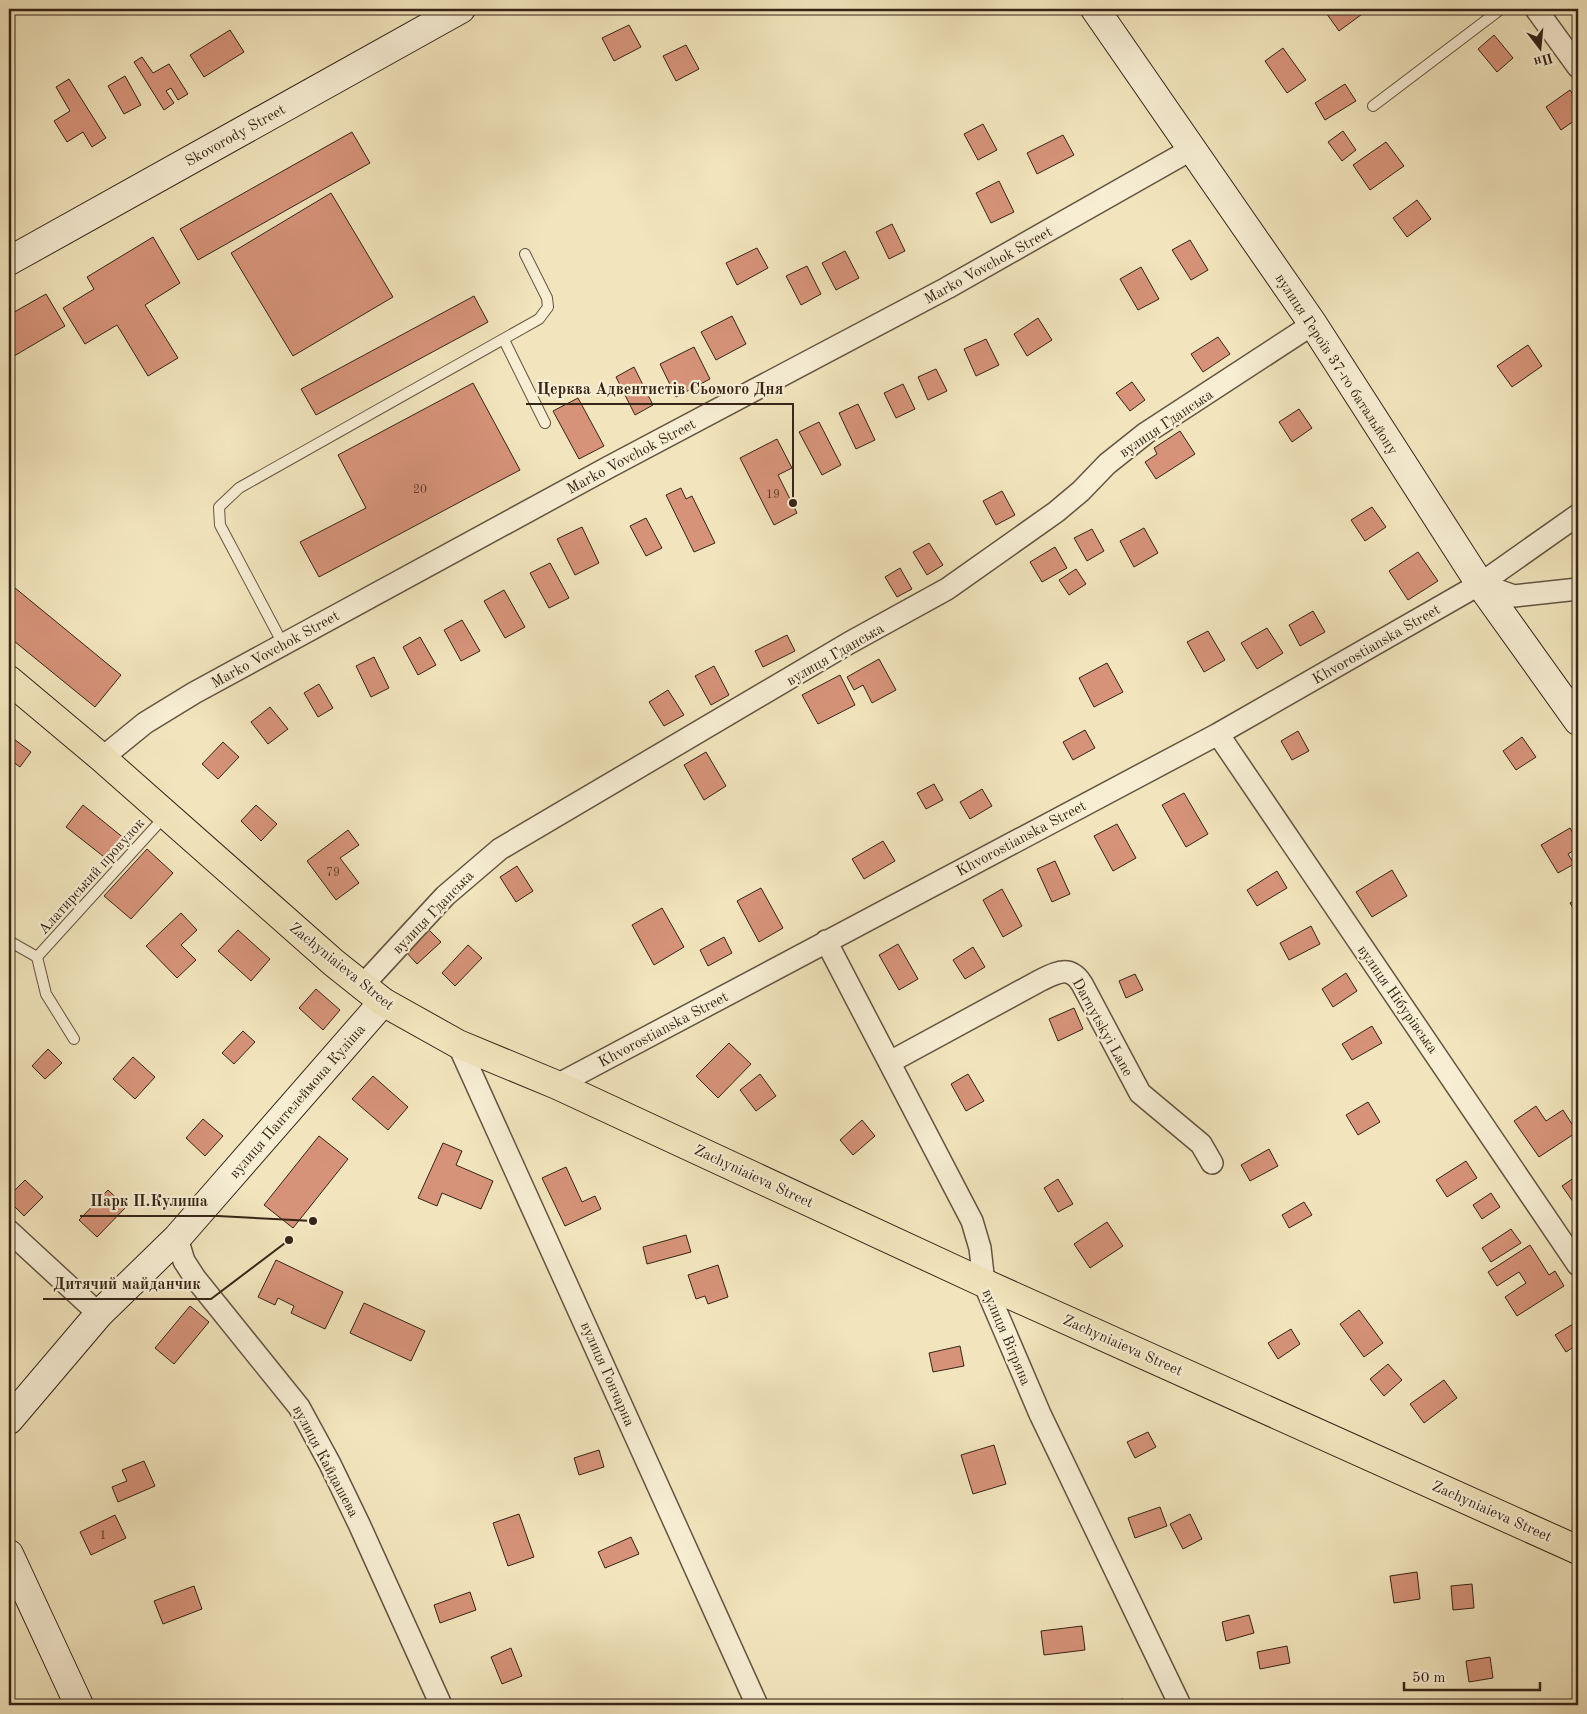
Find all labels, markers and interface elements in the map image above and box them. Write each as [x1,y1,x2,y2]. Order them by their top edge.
north arrow [1514,22,1564,72]
text: Пн [1532,50,1555,69]
street label: Skovorody Street [183,103,288,170]
street label: Marko Vovchok Street [922,225,1055,308]
street label: вулиця Героїв 37-го батальйону [1272,272,1400,458]
callout: Церква Адвентистів Сьомого Дня [526,373,793,404]
text: Церква Адвентистів Сьомого Дня [537,382,783,398]
street label: вулиця Гданська [1117,387,1217,461]
street label: Marko Vovchok Street [565,417,699,498]
house number: 20 [413,484,427,496]
house number: 19 [766,489,780,501]
street label: Khvorostianska Street [1310,603,1443,688]
street label: Marko Vovchok Street [209,609,342,692]
street label: вулиця Гданська [785,621,887,689]
street label: Khvorostianska Street [954,799,1089,880]
street label: Алатирський провулок [36,816,148,938]
house number: 79 [326,867,340,879]
street label: вулиця Гданська [391,868,478,958]
street label: Zachyniaieva Street [286,921,396,1014]
street label: вулиця Нібурівська [1354,943,1440,1057]
street label: Darnytskyi Lane [1069,976,1135,1079]
street label: Khvorostianska Street [596,990,731,1071]
street label: вулиця Пантелеймона Куліша [227,1022,369,1182]
street label: Zachyniaieva Street [692,1143,815,1211]
callout: Парк П.Кулиша [80,1185,218,1216]
text: Парк П.Кулиша [90,1194,208,1210]
callout: Дитячий майданчик [43,1268,211,1299]
text: Дитячий майданчик [53,1277,201,1293]
street label: вулиця Вітряна [979,1287,1033,1388]
street label: Zachyniaieva Street [1060,1313,1184,1379]
street label: вулиця Гончарна [577,1320,637,1430]
street label: вулиця Кайдашева [289,1403,361,1521]
street label: Zachyniaieva Street [1429,1479,1553,1545]
house number: 1 [100,1530,106,1542]
scale bar [1404,1659,1541,1691]
text: 50 m [1412,1671,1446,1686]

